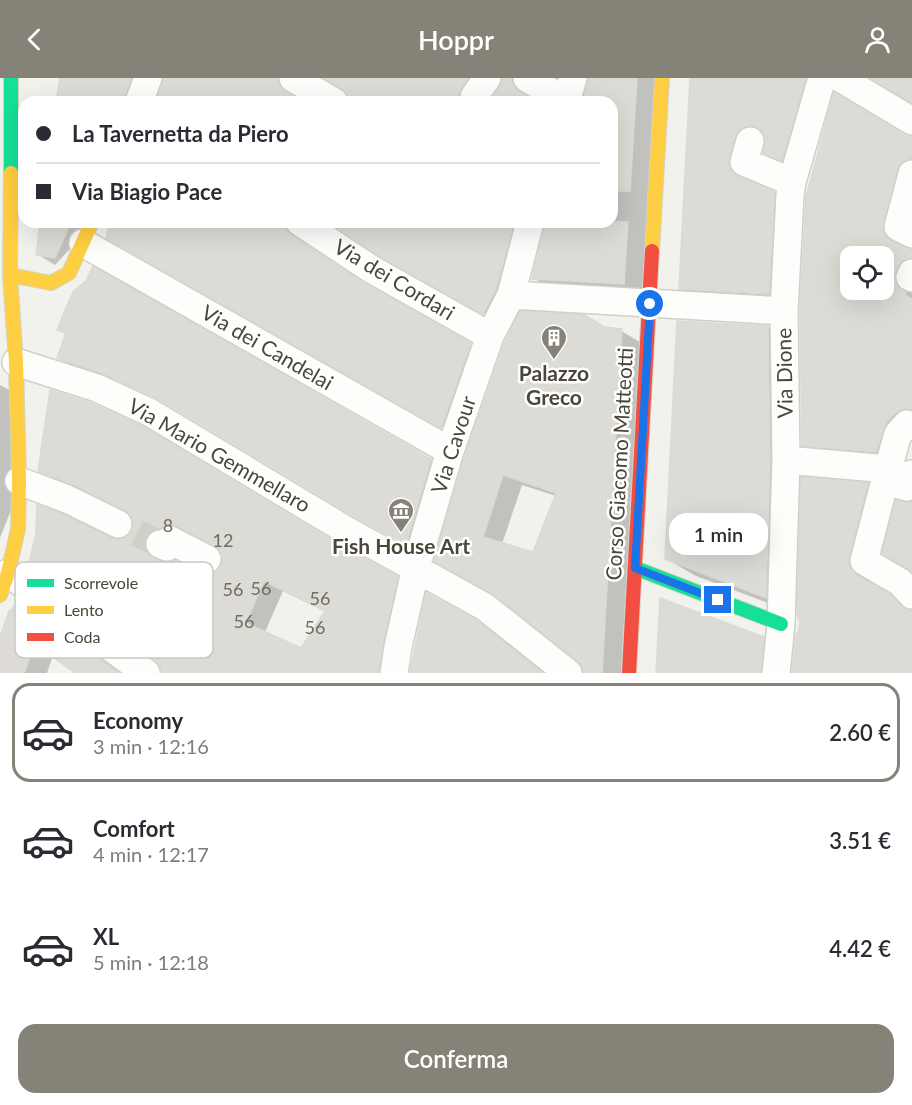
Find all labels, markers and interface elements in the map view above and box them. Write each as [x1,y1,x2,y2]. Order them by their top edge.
icon: back [18,23,51,56]
text: Hoppr [418,23,494,56]
icon: person [861,23,894,56]
text: La Tavernetta da Piero [72,120,289,147]
text: Via Biagio Pace [72,178,222,205]
street label: Via dei Cordari [330,233,460,324]
map controls [840,246,894,300]
button: locate [840,246,894,300]
route start [636,290,663,317]
street label: Via dei Candelai [197,299,338,394]
building icon: Palazzo Greco [539,323,569,361]
street label: Via Dione [770,328,797,419]
street label: Corso Giacomo Matteotti [600,347,637,581]
place label: Palazzo Greco [519,360,589,409]
street label: Via Mario Gemmellaro [124,392,315,517]
street label: Via Cavour [425,392,480,496]
museum icon: Fish House Art [386,496,416,534]
callout: 1 min [668,513,768,555]
house number: 8 [163,514,173,536]
text: 1 min [694,522,743,546]
house number: 12 [213,529,233,551]
place label: Fish House Art [332,533,470,558]
legend [15,562,213,658]
text: Scorrevole [64,573,138,592]
house number: 56 [251,577,271,599]
house number: 56 [223,578,243,600]
route end [704,586,731,613]
house number: 56 [310,587,330,609]
text: Lento [64,600,104,619]
house number: 56 [234,610,254,632]
house number: 56 [305,616,325,638]
text: Coda [64,627,101,646]
icon: car [21,706,75,760]
text: Economy [93,707,183,734]
text: 2.60 € [829,719,891,746]
text: 3 min · 12:16 [93,734,209,758]
icon: car [21,814,75,868]
text: Comfort [93,815,175,842]
text: 3.51 € [829,827,891,854]
text: 4 min · 12:17 [93,842,209,866]
icon: car [21,922,75,976]
text: XL [93,923,119,950]
text: 4.42 € [829,935,891,962]
text: 5 min · 12:18 [93,950,209,974]
button: Conferma [18,1024,894,1093]

